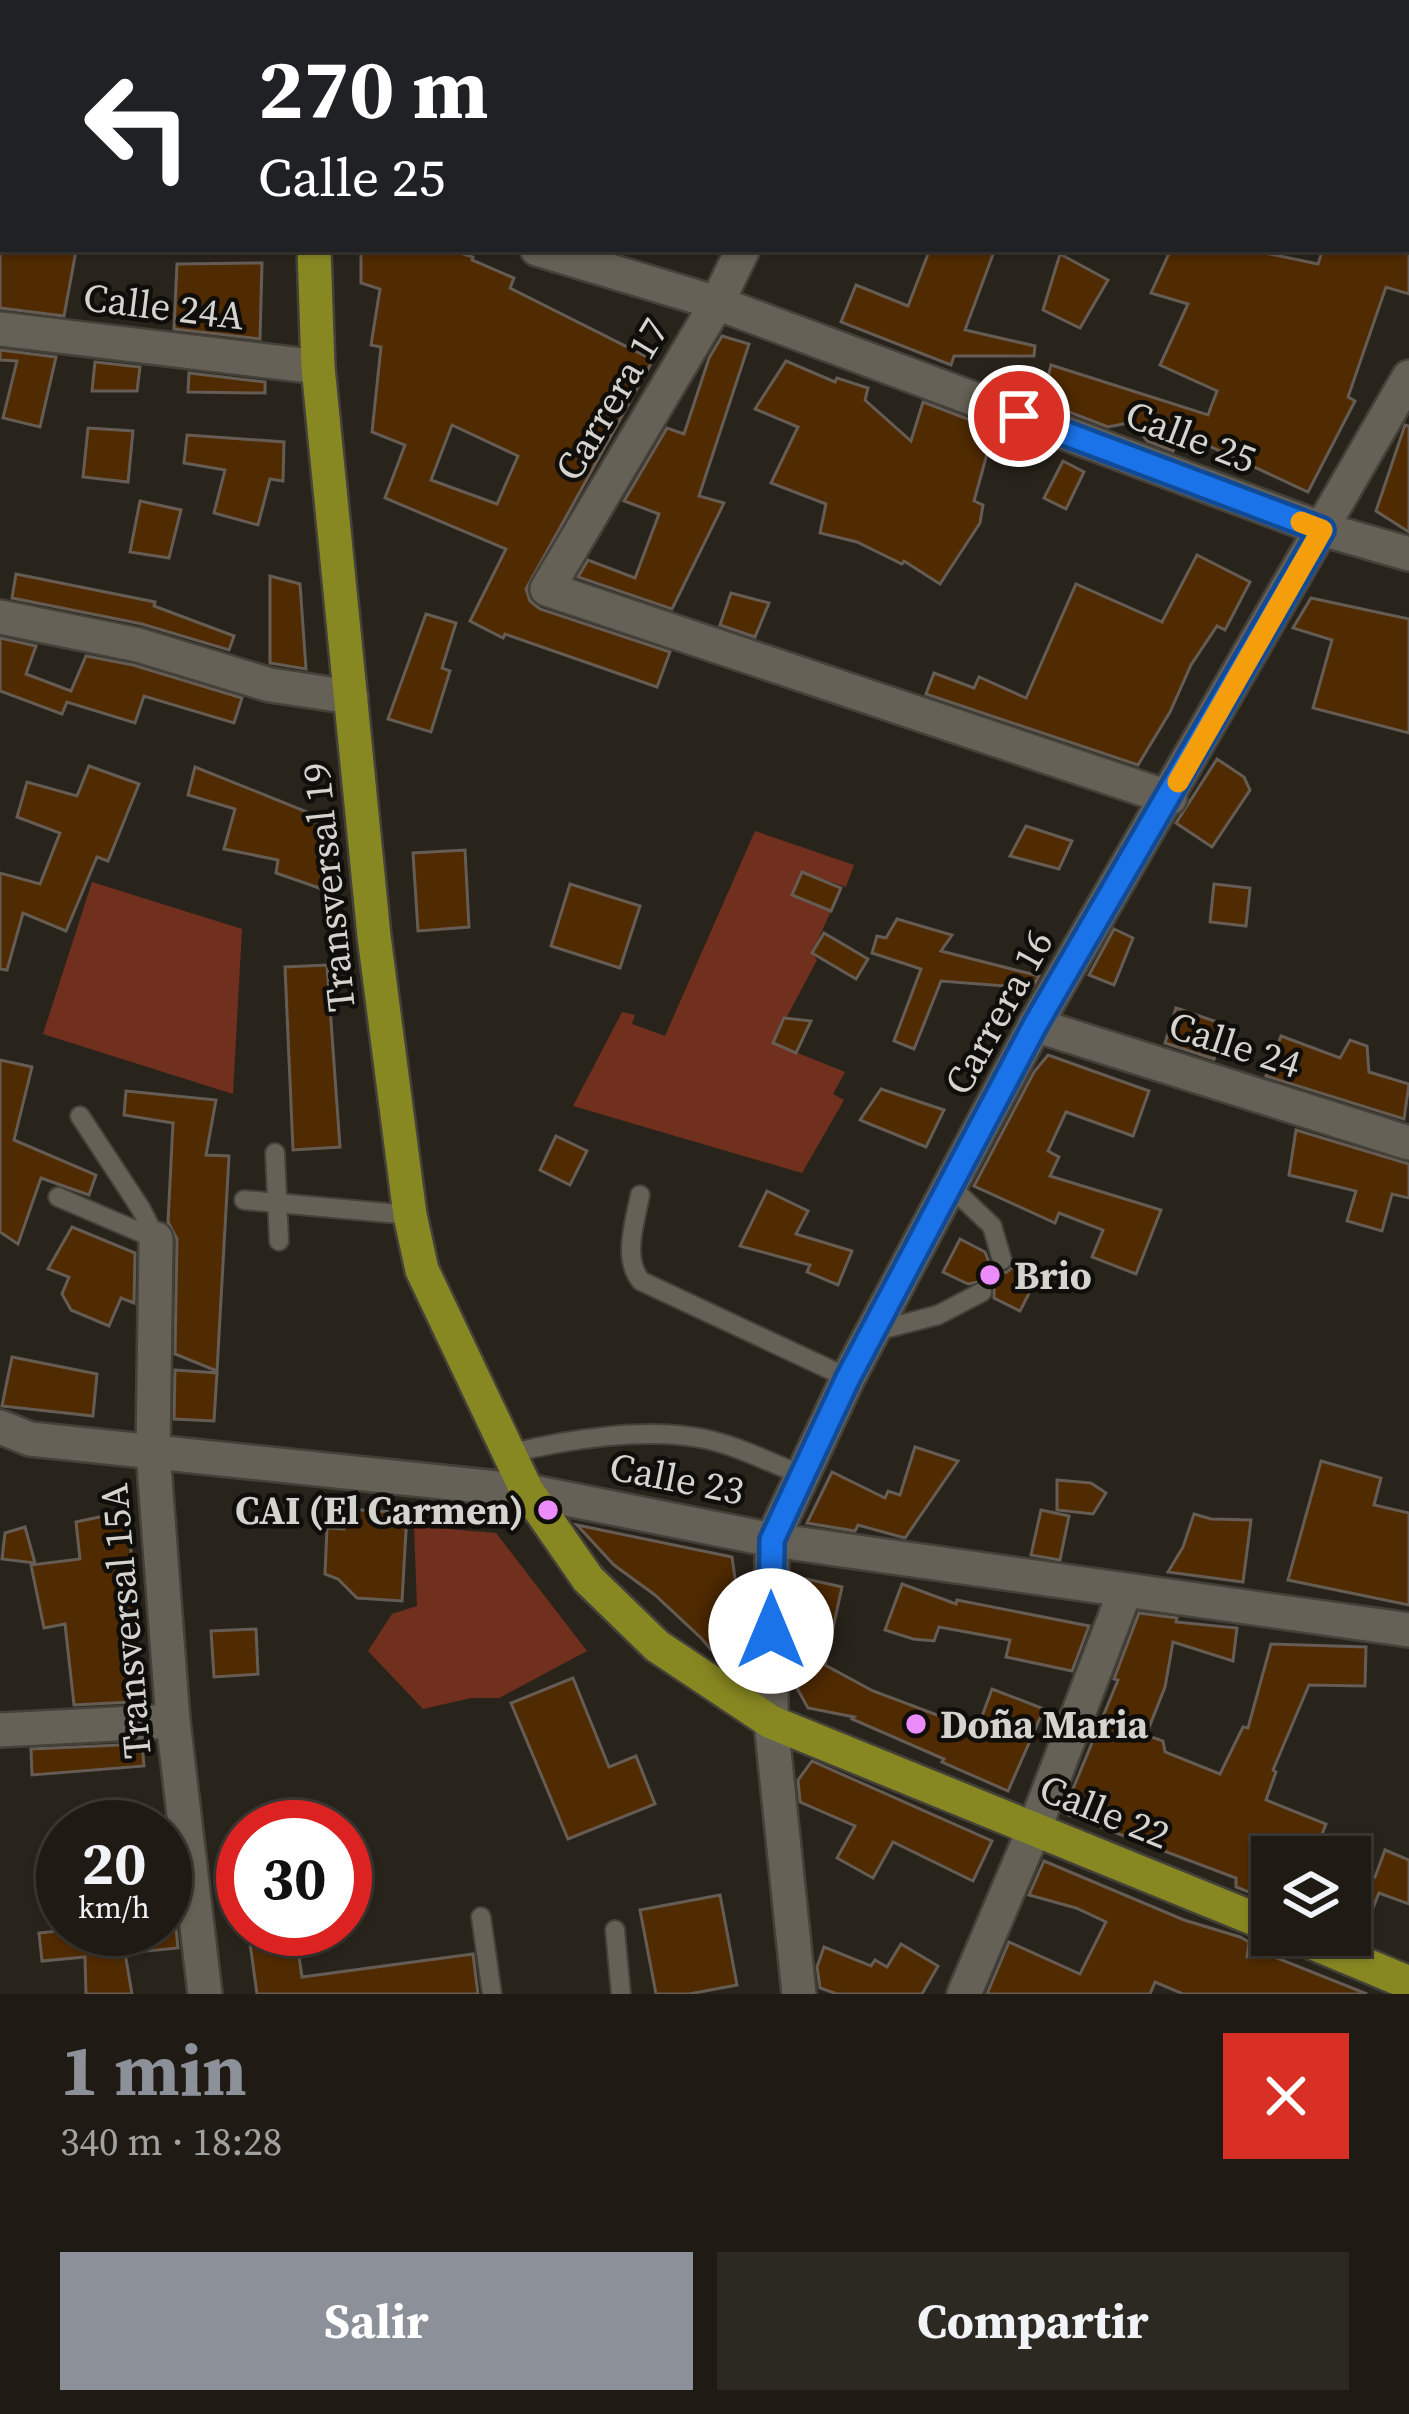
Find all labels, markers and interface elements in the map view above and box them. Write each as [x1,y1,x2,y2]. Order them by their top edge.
text: 270 m [258,31,489,146]
icon: left [60,48,216,204]
text: Calle 25 [258,140,446,214]
street label: Calle 24A [81,270,247,343]
street label: Carrera 17 [542,308,681,490]
pin [968,365,1070,467]
icon: arrive [986,383,1052,449]
street label: Calle 25 [1118,387,1264,486]
street label: Transversal 19 [289,760,368,1014]
street label: Carrera 16 [931,920,1065,1104]
street label: Calle 24 [1162,998,1308,1091]
place label: Brio [1014,1249,1092,1302]
marker: Brio [977,1262,1003,1288]
street label: Calle 23 [605,1440,749,1517]
street label: Transversal 15A [87,1481,164,1761]
place label: CAI (El Carmen) [235,1484,524,1537]
marker: CAI (El Carmen) [535,1497,561,1523]
position arrow [708,1568,834,1694]
place label: Doña Maria [940,1698,1149,1751]
marker: Doña Maria [903,1711,929,1737]
street label: Calle 22 [1032,1761,1178,1861]
speed limit sign: 30 [216,1800,372,1956]
text: 20 [81,1822,147,1904]
map controls [1251,1836,1371,1956]
button: layers [1251,1836,1371,1956]
text: km/h [78,1887,150,1928]
text: 1 min [60,2020,247,2119]
button: close [1223,2033,1349,2159]
text: 340 m · 18:28 [60,2115,282,2168]
button: Salir [60,2252,693,2390]
button: Compartir [717,2252,1349,2390]

